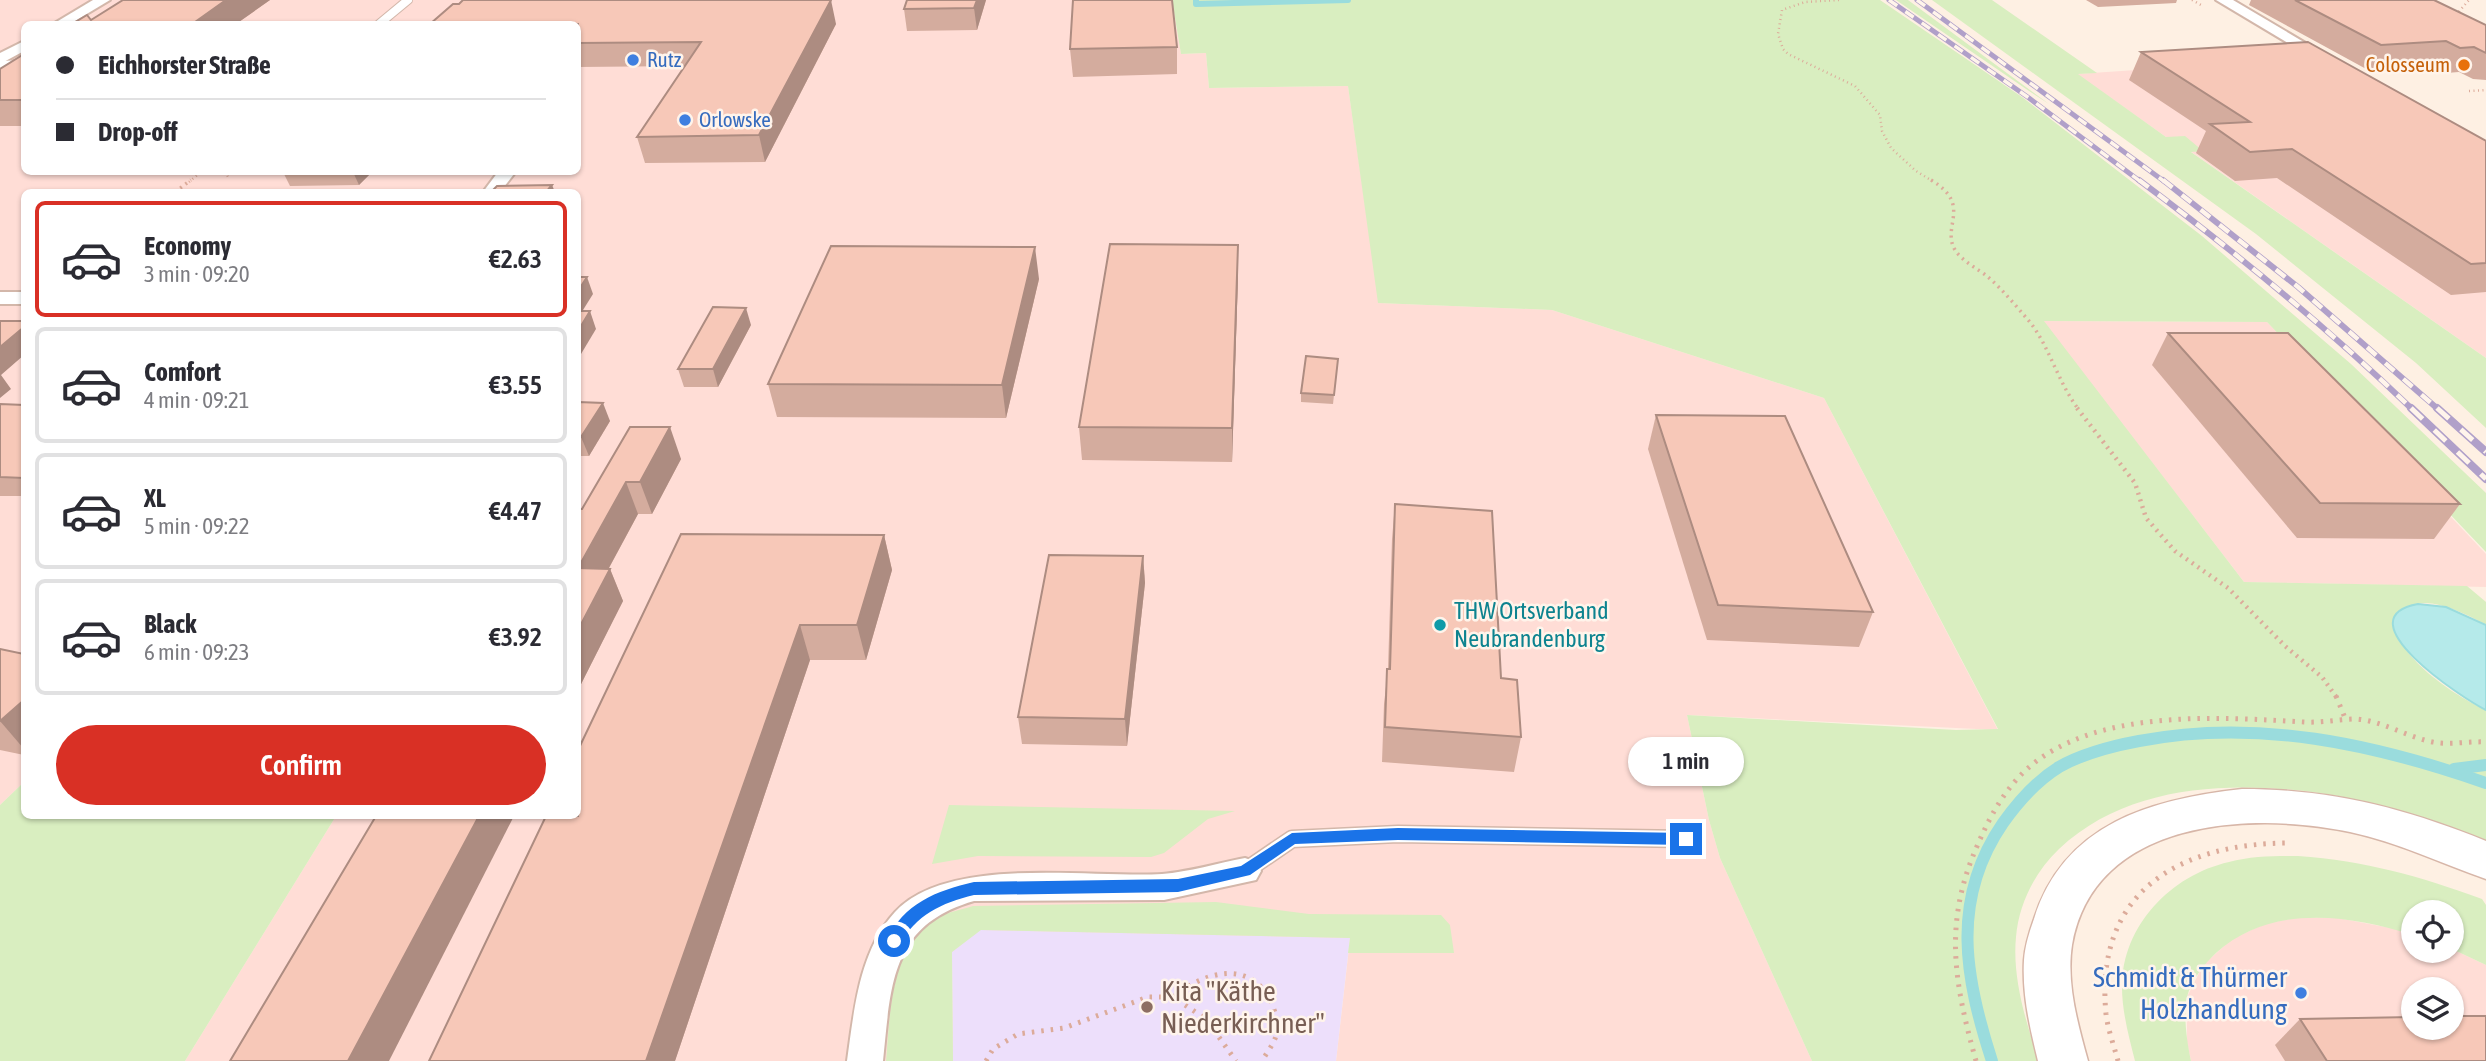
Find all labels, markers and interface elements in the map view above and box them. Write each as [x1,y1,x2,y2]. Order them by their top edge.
place label: Rutz [647,47,682,71]
text: Eichhorster Straße [98,50,271,80]
marker: Rutz [625,52,641,68]
place label: Colosseum [2366,52,2450,76]
marker: Colosseum [2456,57,2472,73]
place label: Orlowske [699,107,771,131]
marker: Orlowske [677,112,693,128]
text: Drop-off [98,117,178,147]
icon: car [60,228,123,291]
text: Economy [144,231,231,261]
text: €2.63 [489,244,542,274]
text: 3 min · 09:20 [144,261,250,287]
icon: car [60,354,123,417]
text: Comfort [144,357,221,387]
text: €3.55 [489,370,542,400]
text: 4 min · 09:21 [144,387,250,413]
icon: car [60,480,123,543]
text: XL [144,483,166,513]
text: €4.47 [489,496,542,526]
text: 5 min · 09:22 [144,513,250,539]
place label: THW Ortsverband Neubrandenburg [1454,597,1609,652]
icon: car [60,606,123,669]
text: Black [144,609,196,639]
marker: THW Ortsverband Neubrandenburg [1432,617,1448,633]
text: €3.92 [489,622,542,652]
text: 6 min · 09:23 [144,639,250,665]
button: Confirm [56,725,546,805]
callout: 1 min [1628,738,1744,786]
text: 1 min [1663,748,1709,774]
route end [1670,823,1702,855]
map controls [2401,900,2464,1040]
button: locate [2401,900,2464,963]
route start [878,925,910,957]
place label: Schmidt & Thürmer Holzhandlung [2093,961,2288,1025]
place label: Kita "Käthe Niederkirchner" [1161,975,1325,1039]
button: layers [2401,977,2464,1040]
marker: Schmidt & Thürmer Holzhandlung [2293,985,2309,1001]
marker: Kita "Käthe Niederkirchner" [1139,999,1155,1015]

